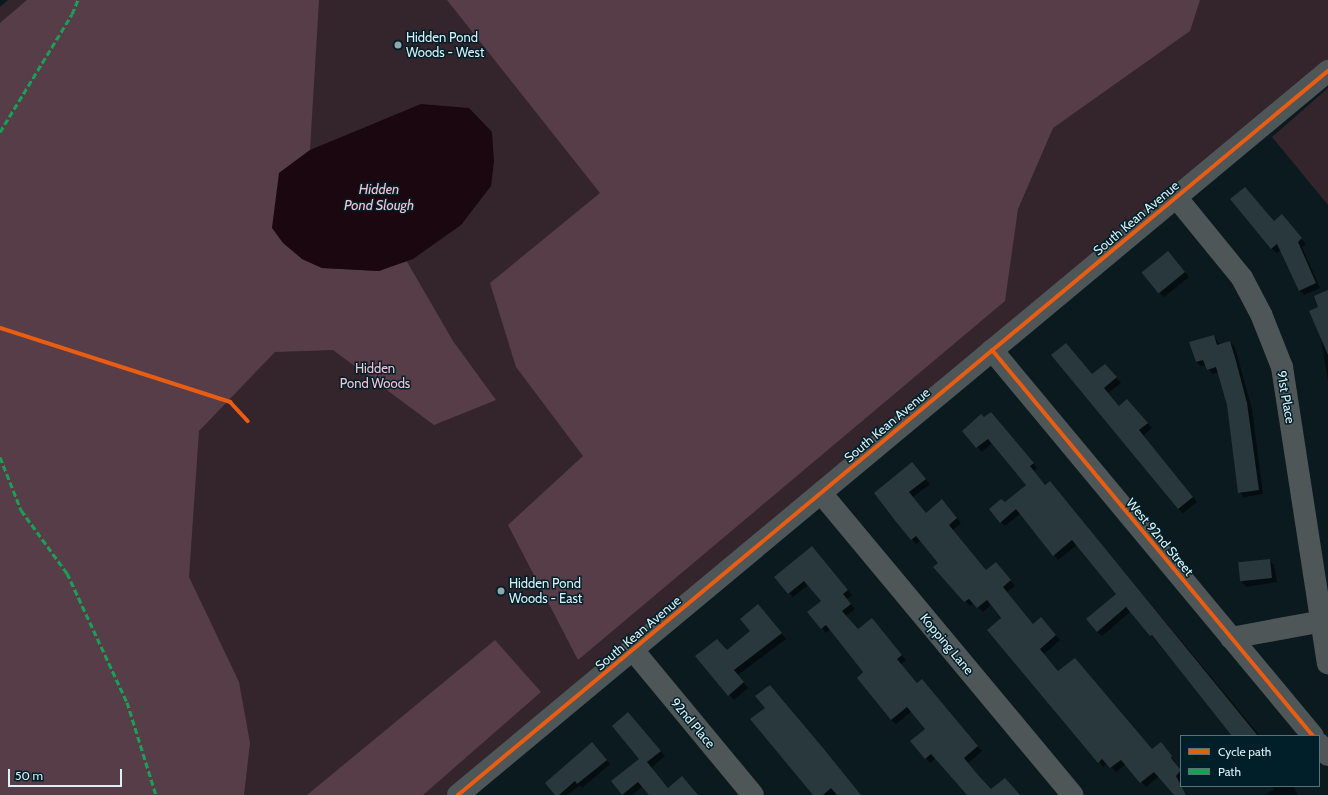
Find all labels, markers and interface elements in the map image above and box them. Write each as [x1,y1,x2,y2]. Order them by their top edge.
place label: Hidden Pond Woods - West [406,30,484,61]
marker: Hidden Pond Woods - West [393,40,403,50]
street label: South Kean Avenue [1090,178,1182,258]
water label: Hidden Pond Slough [344,181,414,214]
park label: Hidden Pond Woods [340,361,410,392]
street label: 91st Place [1274,369,1298,425]
street label: South Kean Avenue [841,385,933,465]
street label: West 92nd Street [1123,495,1197,579]
place label: Hidden Pond Woods - East [509,576,582,607]
marker: Hidden Pond Woods - East [496,586,506,596]
street label: South Kean Avenue [592,593,684,673]
street label: Kopping Lane [917,610,977,678]
street label: 92nd Place [668,695,718,751]
legend [1180,735,1320,787]
text: Cycle path [1218,744,1271,759]
scale bar [10,761,124,787]
text: Path [1218,764,1241,779]
text: 50 m [15,768,43,783]

